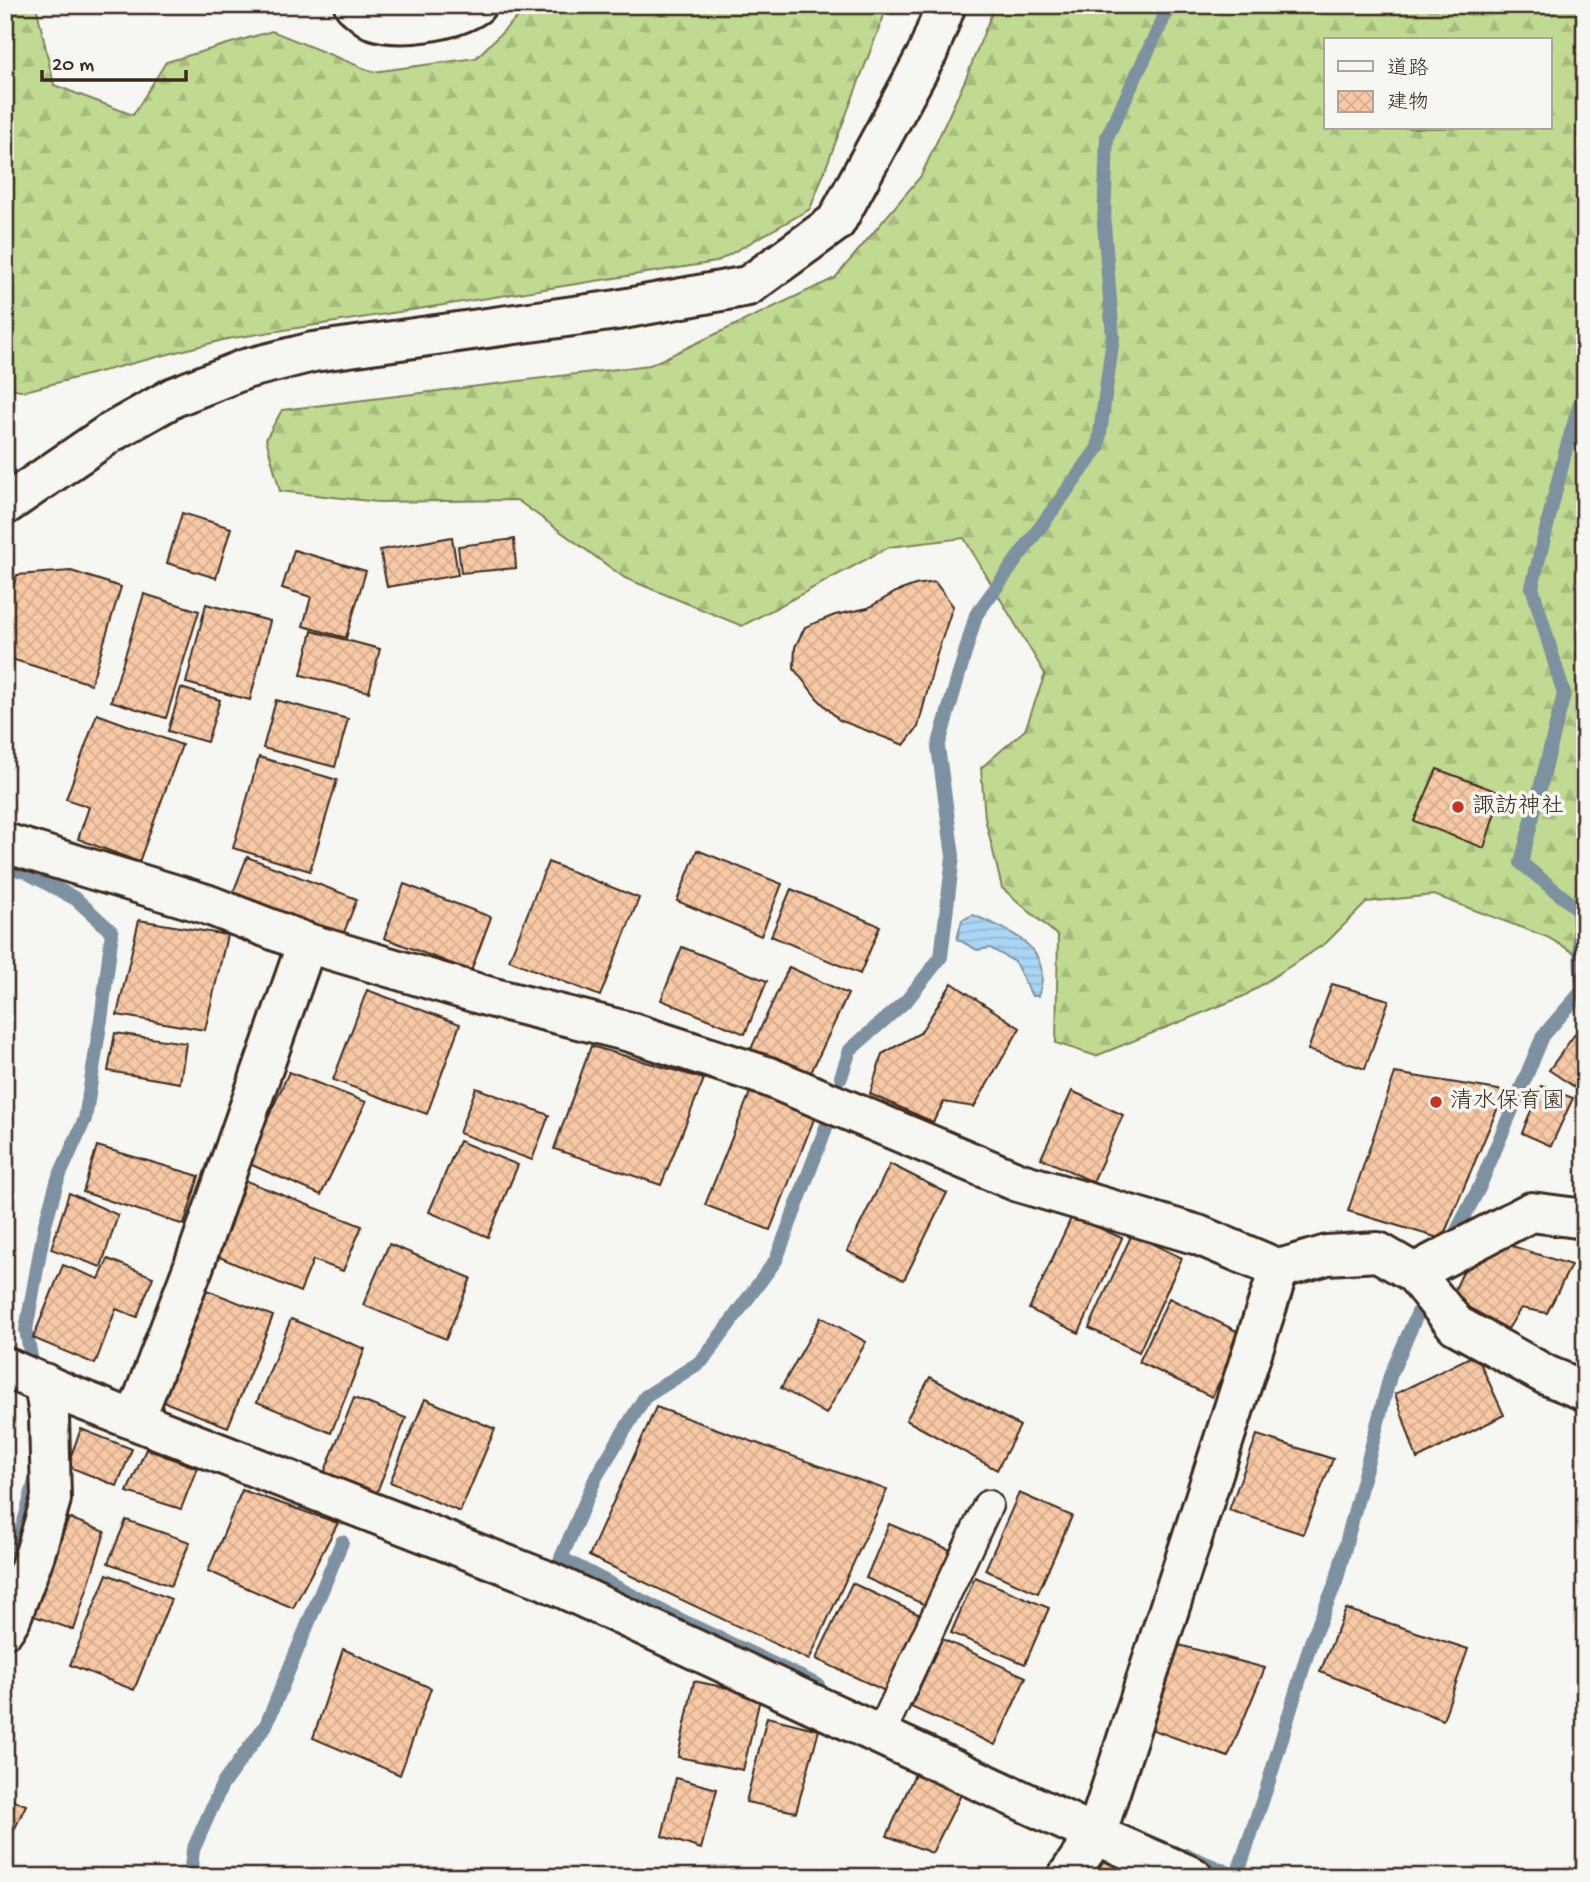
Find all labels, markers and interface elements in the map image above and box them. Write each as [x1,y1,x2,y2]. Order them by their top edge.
scale bar [42,38,186,82]
legend [1324,38,1552,130]
text: 20 m [52,54,94,79]
text: 道路 [1387,57,1429,83]
text: 建物 [1387,91,1429,117]
place label: 諏訪神社 [1472,793,1564,821]
marker: 諏訪神社 [1450,799,1466,815]
place label: 清水保育園 [1450,1088,1565,1116]
marker: 清水保育園 [1428,1094,1444,1110]

